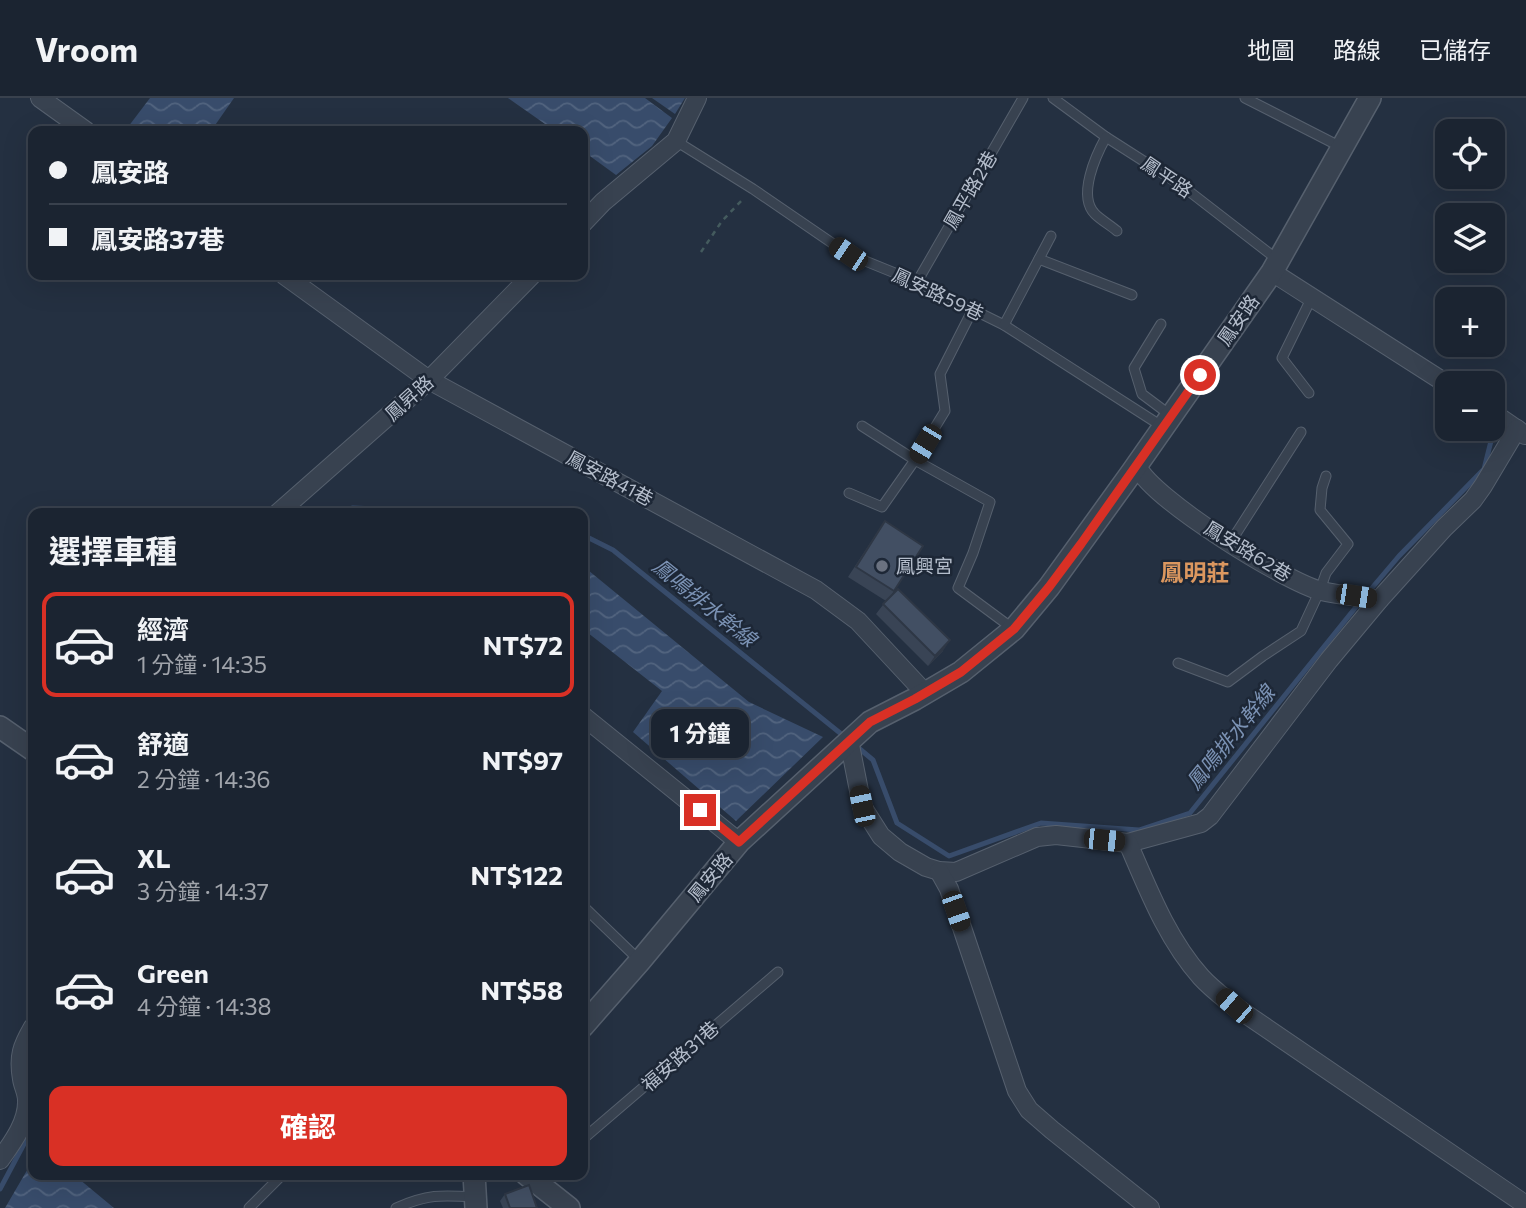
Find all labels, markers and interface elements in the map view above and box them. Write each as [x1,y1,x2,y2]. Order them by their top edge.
text: Vroom [35,28,138,69]
text: 地圖 [1247,35,1295,64]
text: 路線 [1333,35,1381,64]
text: 已儲存 [1419,35,1491,64]
map controls [1435,119,1505,441]
button: locate [1435,119,1505,189]
street label: 鳳平路2巷 [938,147,1001,233]
street label: 鳳平路 [1137,151,1197,202]
text: 鳳安路 [91,156,169,187]
button: layers [1435,203,1505,273]
text: 鳳安路37巷 [91,223,224,254]
car [825,234,872,274]
street label: 鳳安路59巷 [889,262,988,325]
button: + [1435,287,1505,357]
street label: 鳳安路 [1212,290,1263,350]
route start [1184,359,1216,391]
street label: 鳳昇路 [380,370,438,425]
button: − [1435,371,1505,441]
car [906,421,945,467]
street label: 鳳安路41巷 [563,445,658,510]
street label: 鳳安路62巷 [1200,515,1296,586]
text: 選擇車種 [49,530,177,570]
water label: 鳳鳴排水幹線 [648,552,763,652]
place label: 鳳興宮 [896,554,953,577]
marker: 鳳興宮 [874,558,890,574]
district label: 鳳明莊 [1161,558,1230,586]
car [1334,582,1379,610]
icon: car [53,613,116,676]
text: 經濟 [137,613,189,644]
text: NT$72 [483,629,563,660]
text: 1 分鐘 · 14:35 [137,650,267,678]
water label: 鳳鳴排水幹線 [1180,679,1280,794]
callout: 1 分鐘 [651,708,749,758]
text: 1 分鐘 [670,719,730,747]
icon: car [53,728,116,791]
text: 舒適 [137,728,189,759]
text: NT$97 [482,744,563,775]
text: 2 分鐘 · 14:36 [137,765,271,793]
car [848,783,877,829]
route end [684,794,716,826]
car [1083,827,1126,853]
text: XL [137,842,171,873]
icon: car [53,843,116,906]
street label: 鳳安路 [682,847,737,906]
text: NT$122 [470,859,563,890]
text: 3 分鐘 · 14:37 [137,877,269,905]
car [940,888,973,934]
text: Green [137,957,209,988]
icon: car [53,958,116,1021]
text: NT$58 [481,974,563,1005]
car [1212,984,1257,1028]
text: 4 分鐘 · 14:38 [137,992,272,1020]
street label: 福安路31巷 [636,1016,723,1095]
button: 確認 [49,1086,567,1166]

